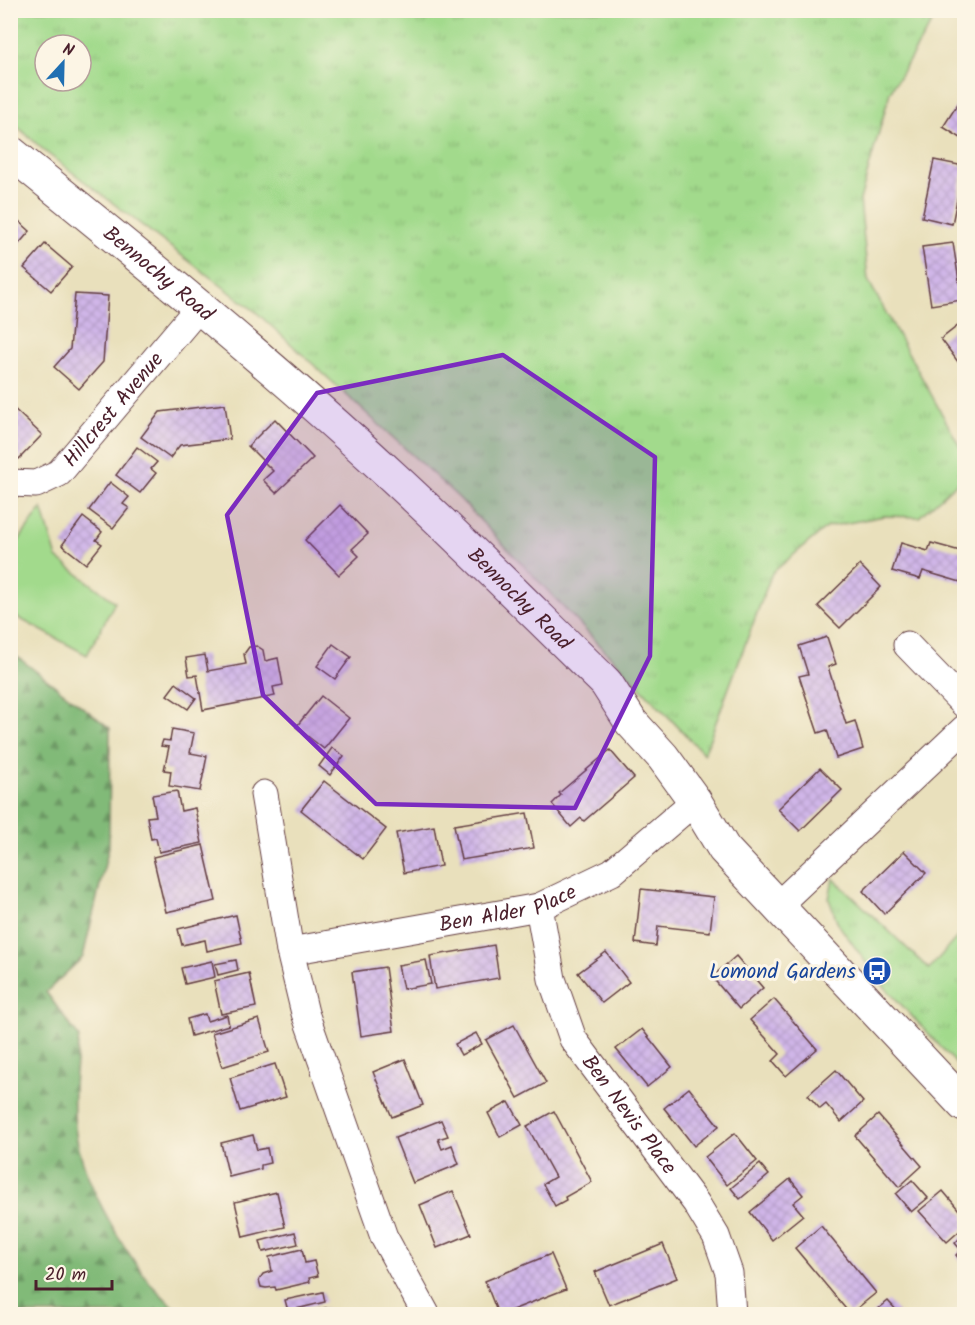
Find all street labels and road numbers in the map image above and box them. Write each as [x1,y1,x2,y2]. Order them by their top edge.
street label: Bennochy Road [95,219,221,331]
street label: Hillcrest Avenue [55,345,173,475]
street label: Bennochy Road [459,540,579,659]
street label: Ben Alder Place [437,876,583,942]
street label: Ben Nevis Place [572,1048,685,1183]

